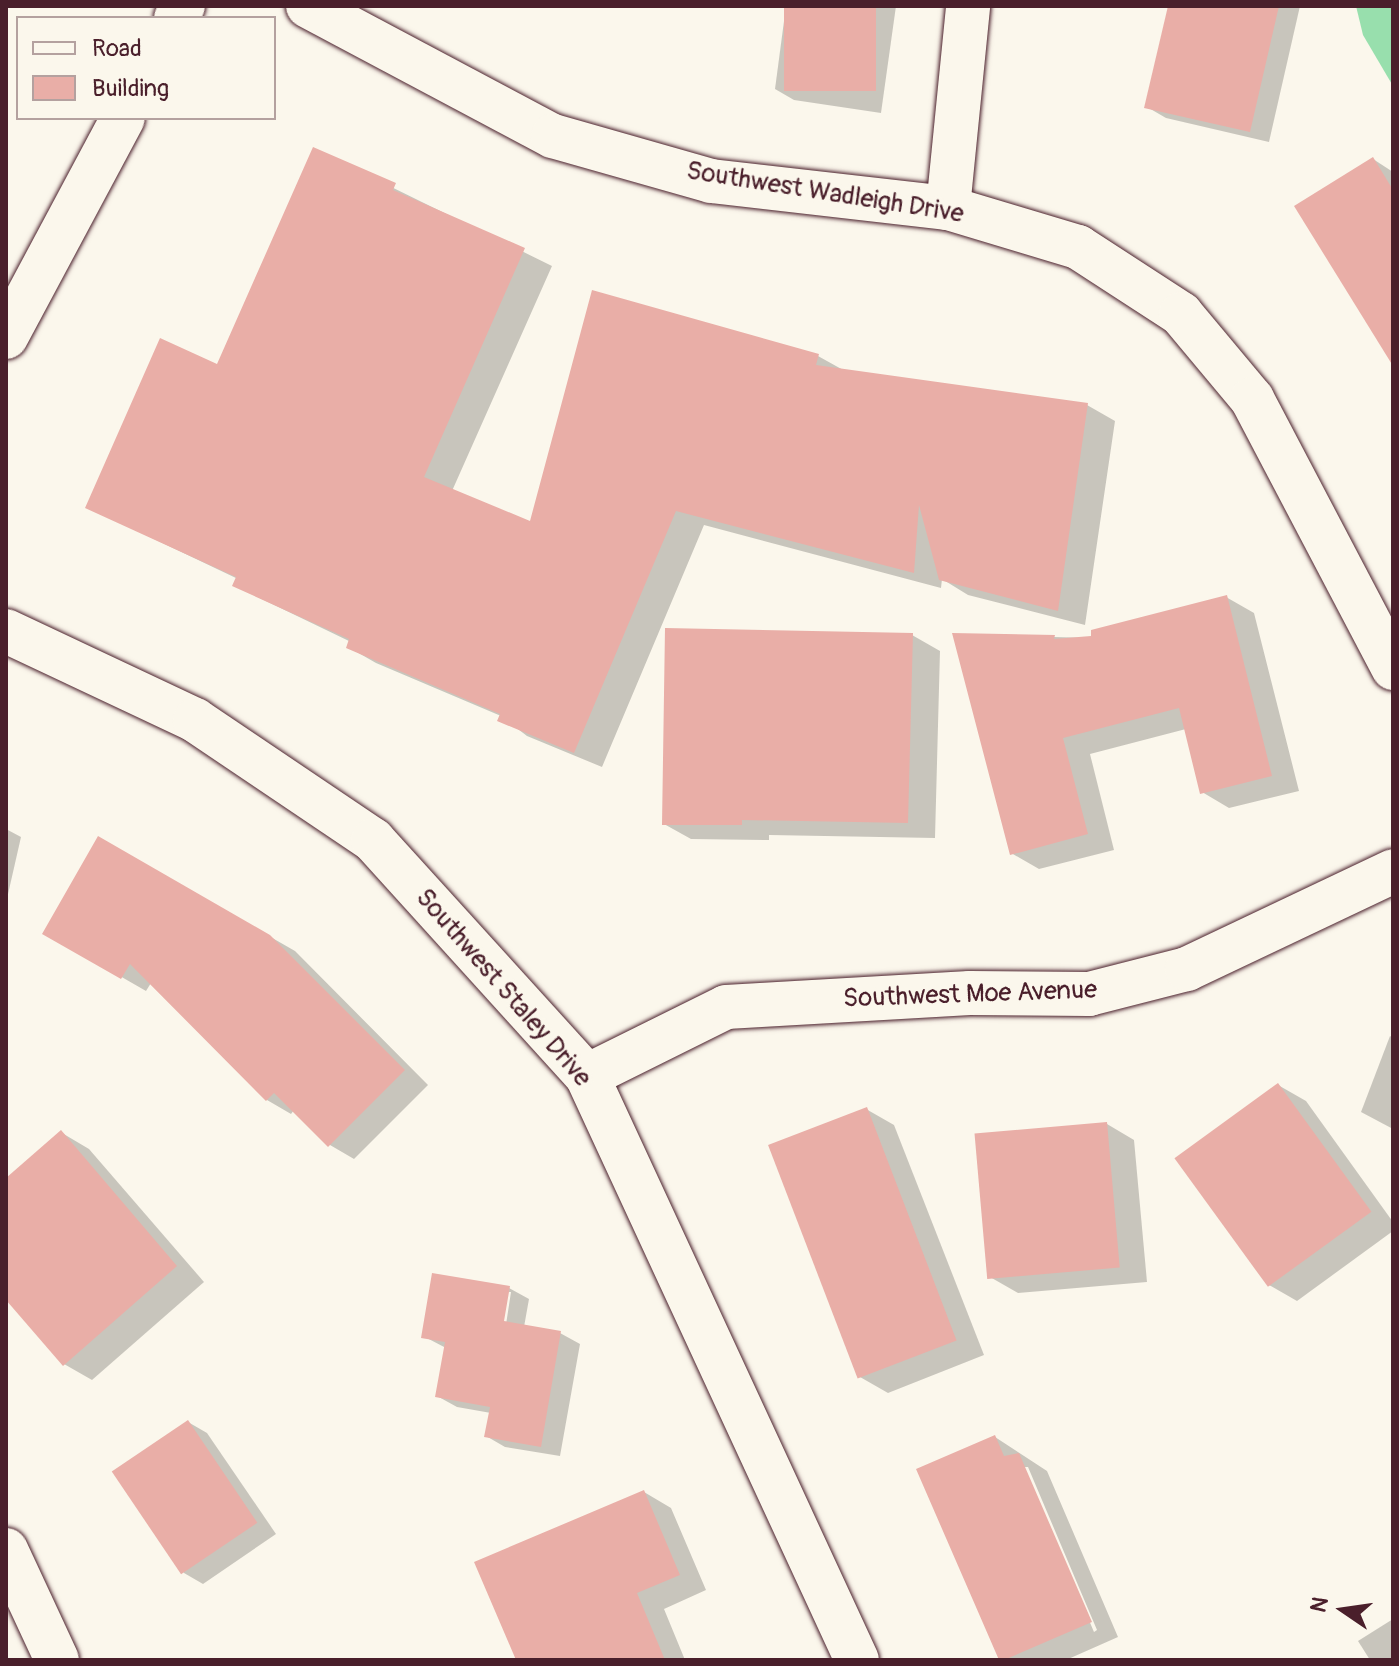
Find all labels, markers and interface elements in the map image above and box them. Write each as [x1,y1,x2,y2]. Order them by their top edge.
legend [16,16,276,120]
text: Road [92,34,142,63]
text: Building [92,74,169,103]
street label: Southwest Wadleigh Drive [684,156,966,230]
street label: Southwest Staley Drive [409,883,597,1093]
street label: Southwest Moe Avenue [843,975,1097,1015]
north arrow [1303,1570,1383,1650]
text: N [1304,1594,1335,1615]

